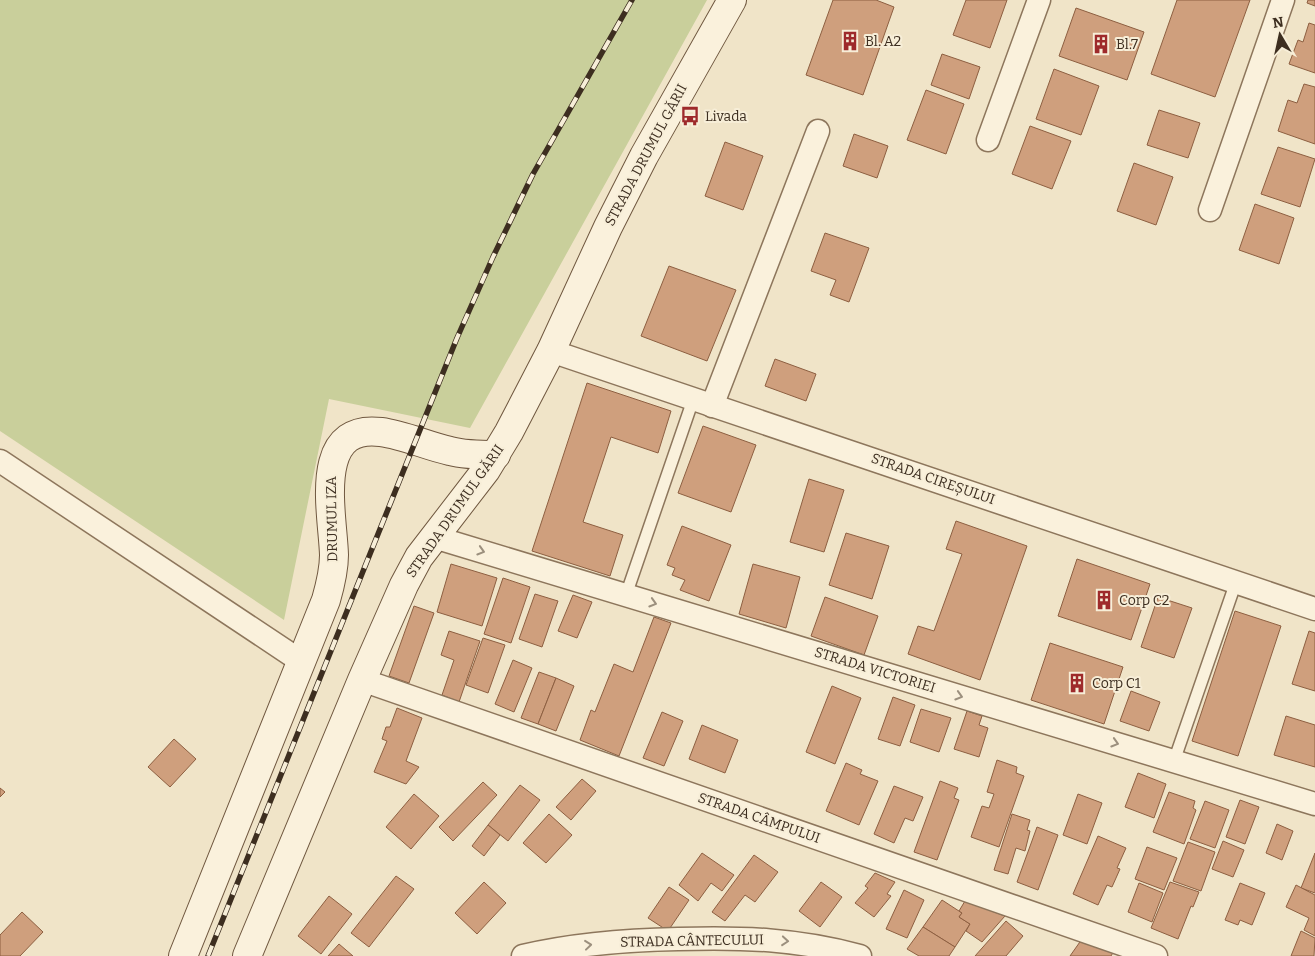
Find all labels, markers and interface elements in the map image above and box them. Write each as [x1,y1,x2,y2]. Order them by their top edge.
north arrow [1255,10,1305,60]
text: N [1271,13,1285,32]
building icon: Bl. A2 [839,30,861,52]
place label: Bl. A2 [865,33,901,50]
building icon: Bl.7 [1090,33,1112,55]
place label: Bl.7 [1116,36,1138,53]
street label: STRADA DRUMUL GĂRII [600,81,691,229]
bus stop icon: Livada [679,105,701,127]
place label: Livada [705,108,747,125]
street label: STRADA DRUMUL GĂRII [402,441,507,581]
street label: STRADA CIREȘULUI [869,450,997,509]
street label: DRUMUL IZA [323,476,341,562]
one-way arrow [476,545,485,555]
building icon: Corp C2 [1093,589,1115,611]
place label: Corp C2 [1119,592,1169,609]
one-way arrow [649,598,657,608]
street label: STRADA VICTORIEI [812,643,938,697]
building icon: Corp C1 [1066,672,1088,694]
place label: Corp C1 [1092,675,1141,692]
one-way arrow [955,691,963,701]
one-way arrow [1110,738,1119,748]
street label: STRADA CÂMPULUI [696,788,823,847]
street label: STRADA CÂNTECULUI [620,930,764,951]
one-way arrow [782,936,790,947]
one-way arrow [585,940,593,951]

